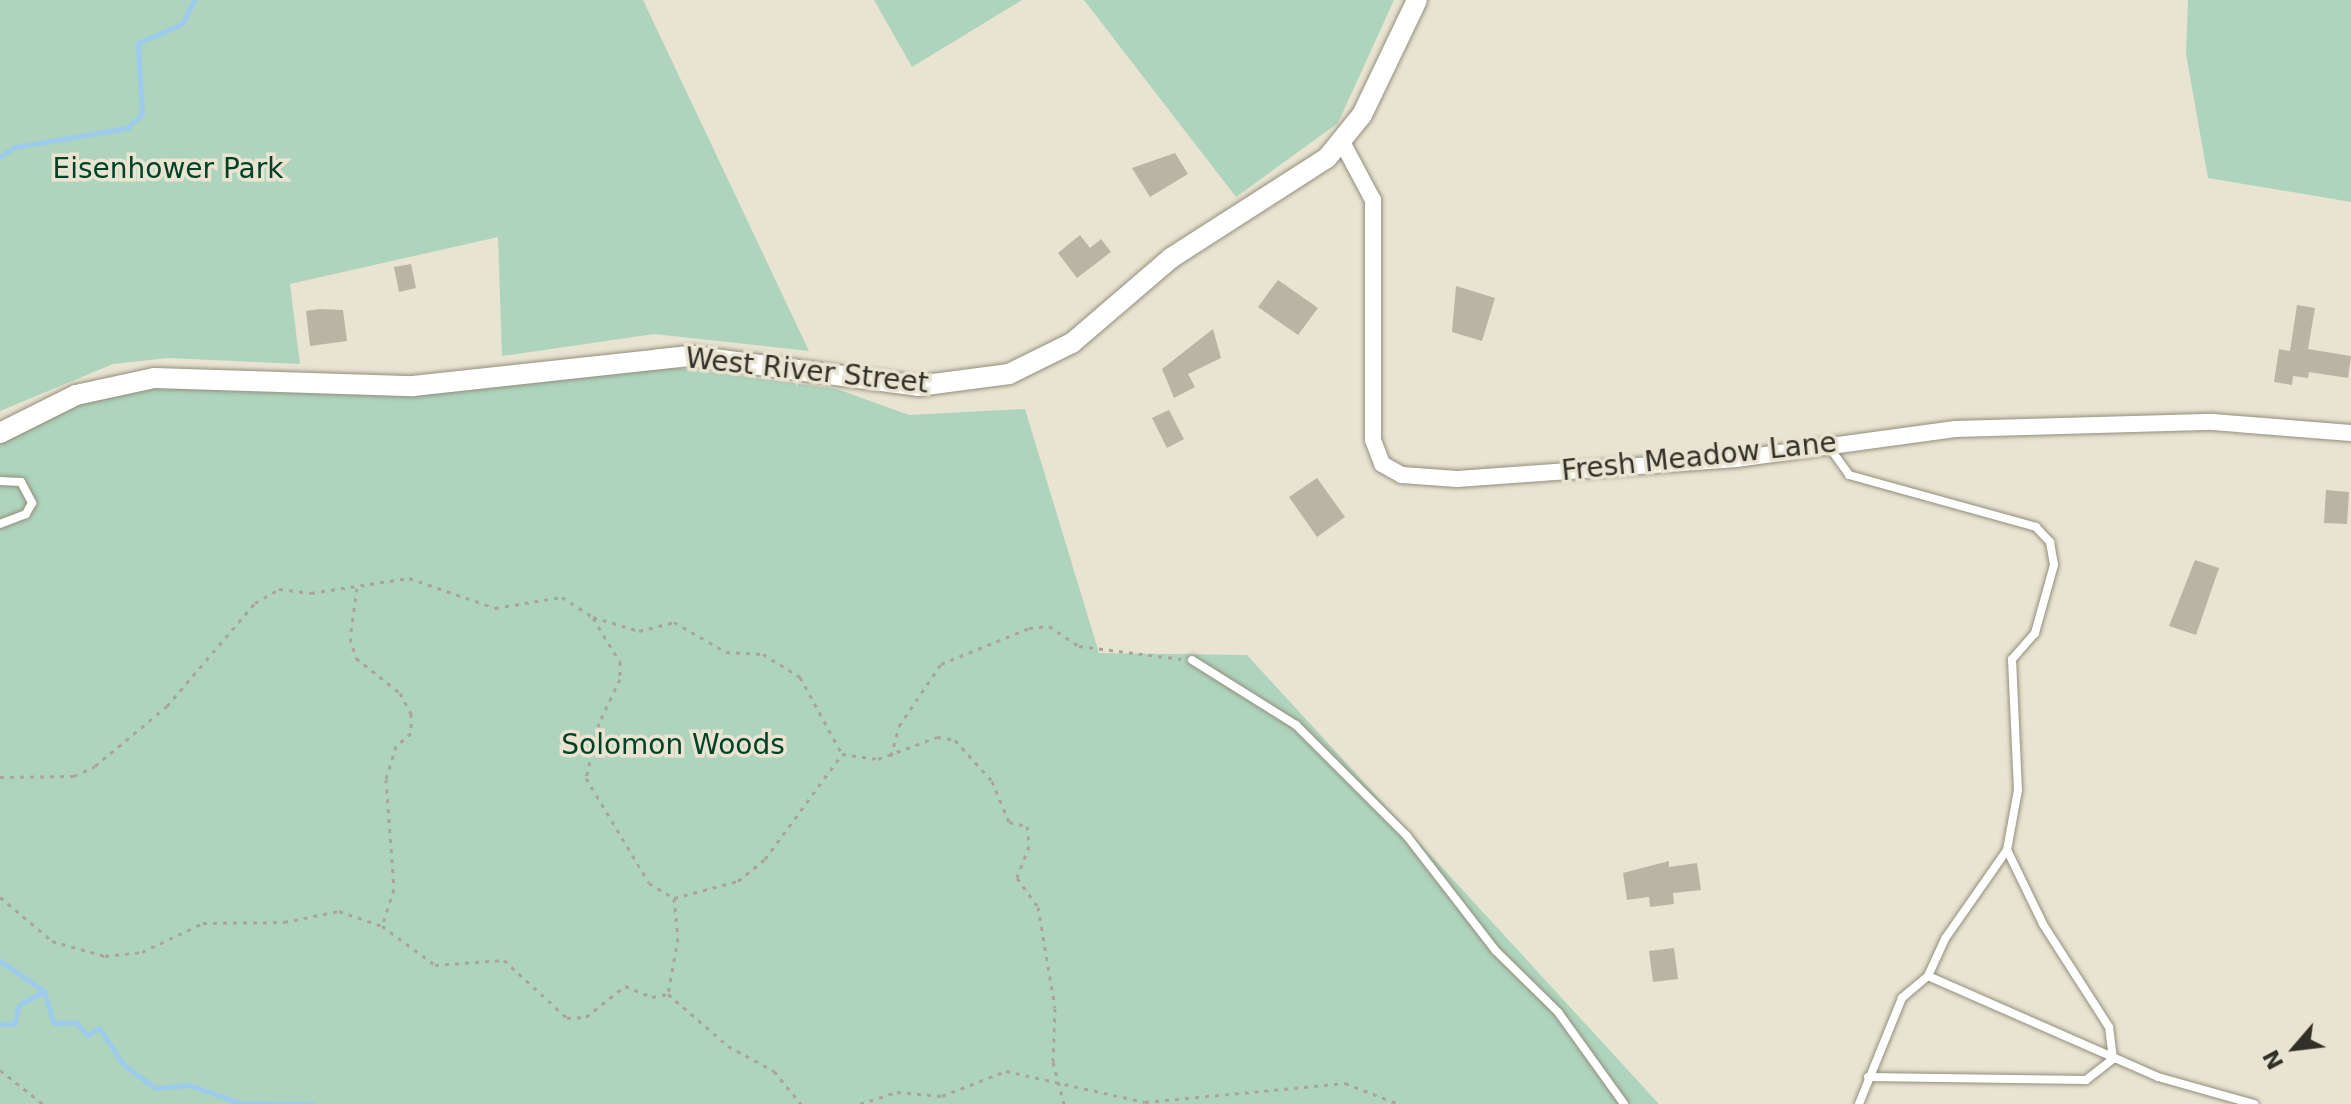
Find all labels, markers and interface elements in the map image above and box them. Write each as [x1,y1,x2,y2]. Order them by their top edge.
park label: Eisenhower Park [53,152,283,186]
street label: West River Street [684,342,930,400]
street label: Fresh Meadow Lane [1560,426,1838,488]
park label: Solomon Woods [561,728,785,762]
north arrow [2255,1008,2335,1088]
text: N [2258,1046,2289,1074]

